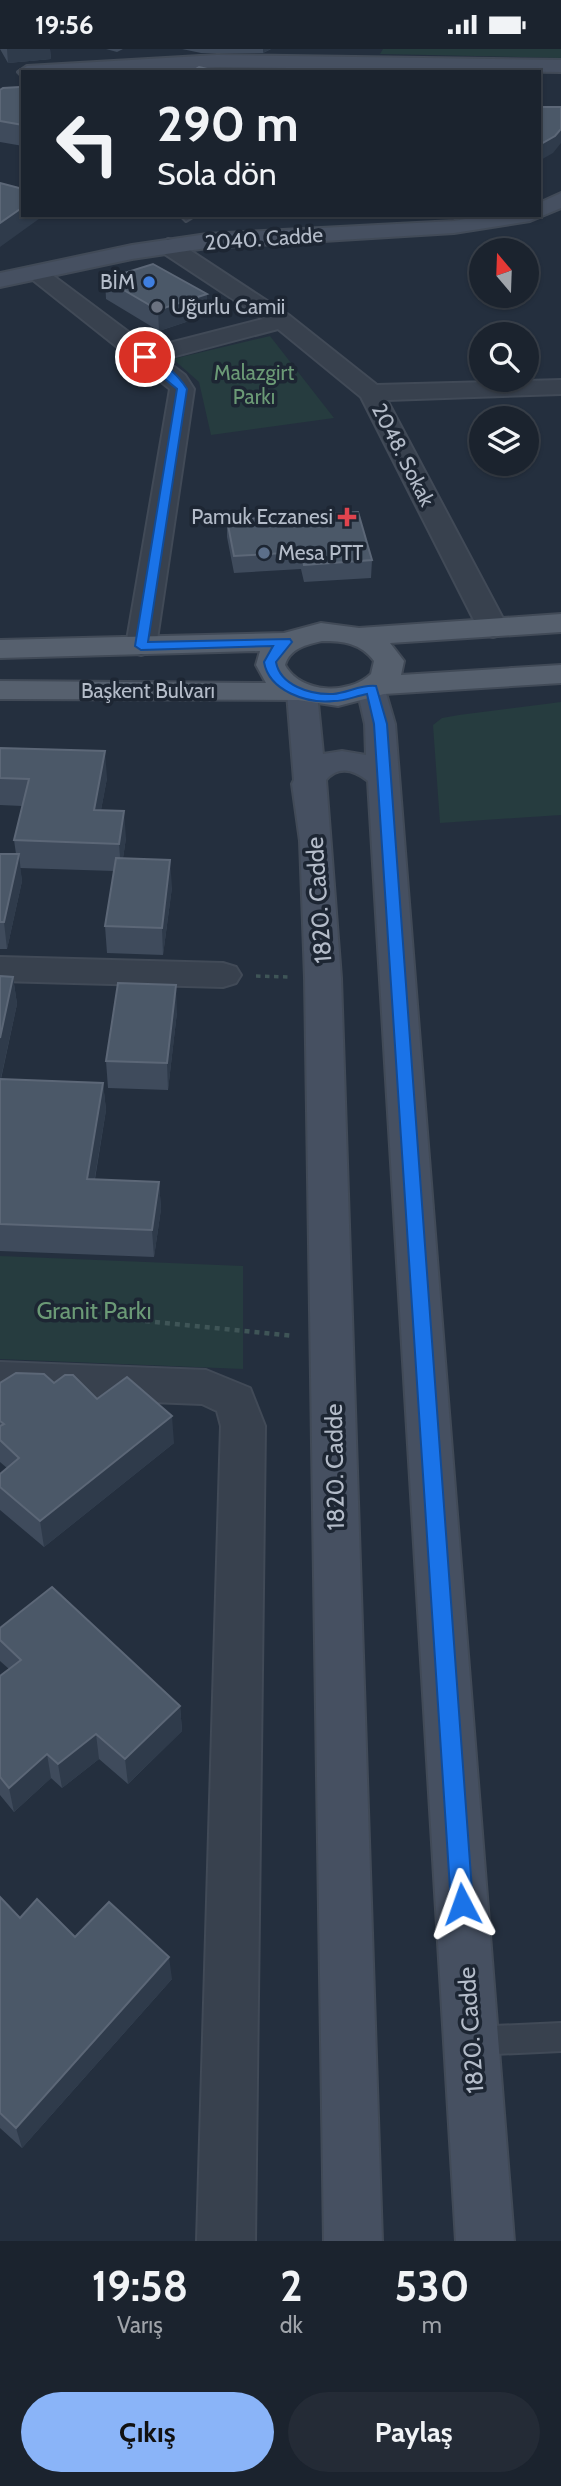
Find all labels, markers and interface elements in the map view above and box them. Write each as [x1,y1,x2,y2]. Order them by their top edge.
text: 19:56 [35,9,94,41]
text: 290 m [157,94,299,153]
icon: left [42,98,133,189]
text: Sola dön [157,154,277,193]
street label: 2040. Cadde [204,222,324,255]
north arrow [469,238,539,308]
map controls [469,238,539,476]
place label: BİM [100,269,135,294]
marker: BİM [141,274,157,290]
place label: Uğurlu Camii [171,294,285,319]
marker: Uğurlu Camii [149,299,165,315]
button: search [469,322,539,392]
pin [115,327,175,387]
icon: arrive [126,338,164,376]
park label: Malazgirt Parkı [214,360,294,409]
street label: 2048. Sokak [367,399,440,511]
button: layers [469,406,539,476]
place label: Pamuk Eczanesi [191,504,333,529]
marker: Pamuk Eczanesi [339,509,355,525]
place label: Mesa PTT [278,540,363,565]
marker: Mesa PTT [256,545,272,561]
street label: Başkent Bulvarı [81,678,215,703]
street label: 1820. Cadde [300,836,337,964]
park label: Granit Parkı [36,1296,152,1325]
street label: 1820. Cadde [319,1403,350,1531]
position arrow [425,1867,499,1941]
street label: 1820. Cadde [452,1966,489,2094]
text: 19:58 [92,2260,188,2312]
text: 2 [280,2260,302,2312]
text: 530 [394,2260,469,2312]
text: Varış [117,2311,163,2339]
text: dk [280,2311,303,2339]
text: m [422,2311,442,2339]
button: Çıkış [21,2392,274,2472]
button: Paylaş [288,2392,540,2472]

